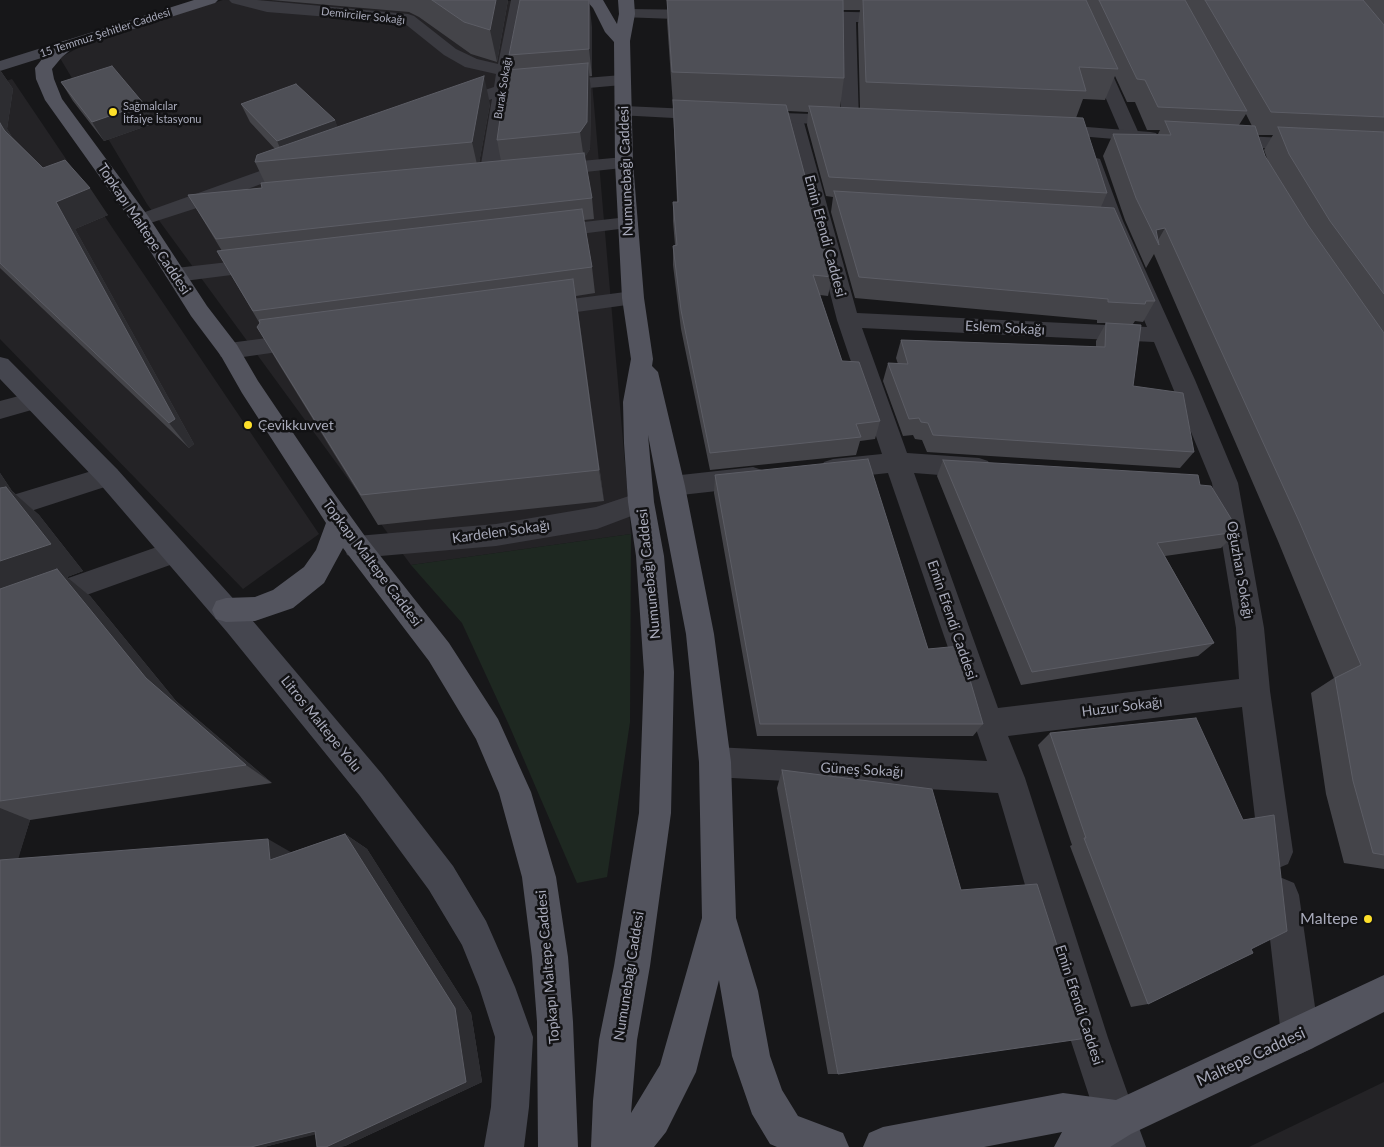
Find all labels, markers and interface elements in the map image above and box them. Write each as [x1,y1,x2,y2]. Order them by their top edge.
street label: Demirciler Sokağı [320,5,406,27]
street label: 15 Temmuz Şehitler Caddesi [38,6,172,60]
street label: Burak Sokağı [492,56,514,120]
place label: Sağmalcılar İtfaiye İstasyonu [123,99,201,125]
street label: Numunebağı Caddesi [615,105,637,237]
marker: Sağmalcılar İtfaiye İstasyonu [107,106,119,118]
street label: Topkapı Maltepe Caddesi [94,160,194,298]
street label: Emin Efendi Caddesi [801,173,849,299]
street label: Eslem Sokağı [965,318,1045,338]
place label: Çevikkuvvet [258,417,334,433]
marker: Çevikkuvvet [242,419,254,431]
street label: Topkapı Maltepe Caddesi [319,496,425,630]
street label: Numunebağı Caddesi [634,508,664,640]
street label: Kardelen Sokağı [451,517,551,547]
street label: Oğuzhan Sokağı [1223,520,1257,620]
street label: Emin Efendi Caddesi [924,558,980,682]
street label: Litros Maltepe Yolu [277,673,365,775]
street label: Huzur Sokağı [1081,694,1163,720]
street label: Güneş Sokağı [820,759,904,781]
street label: Topkapı Maltepe Caddesi [533,889,563,1045]
place label: Maltepe [1300,909,1358,929]
street label: Numunebağı Caddesi [610,910,648,1042]
marker: Maltepe [1362,913,1374,925]
street label: Emin Efendi Caddesi [1052,943,1106,1067]
street label: Maltepe Caddesi [1194,1023,1308,1091]

